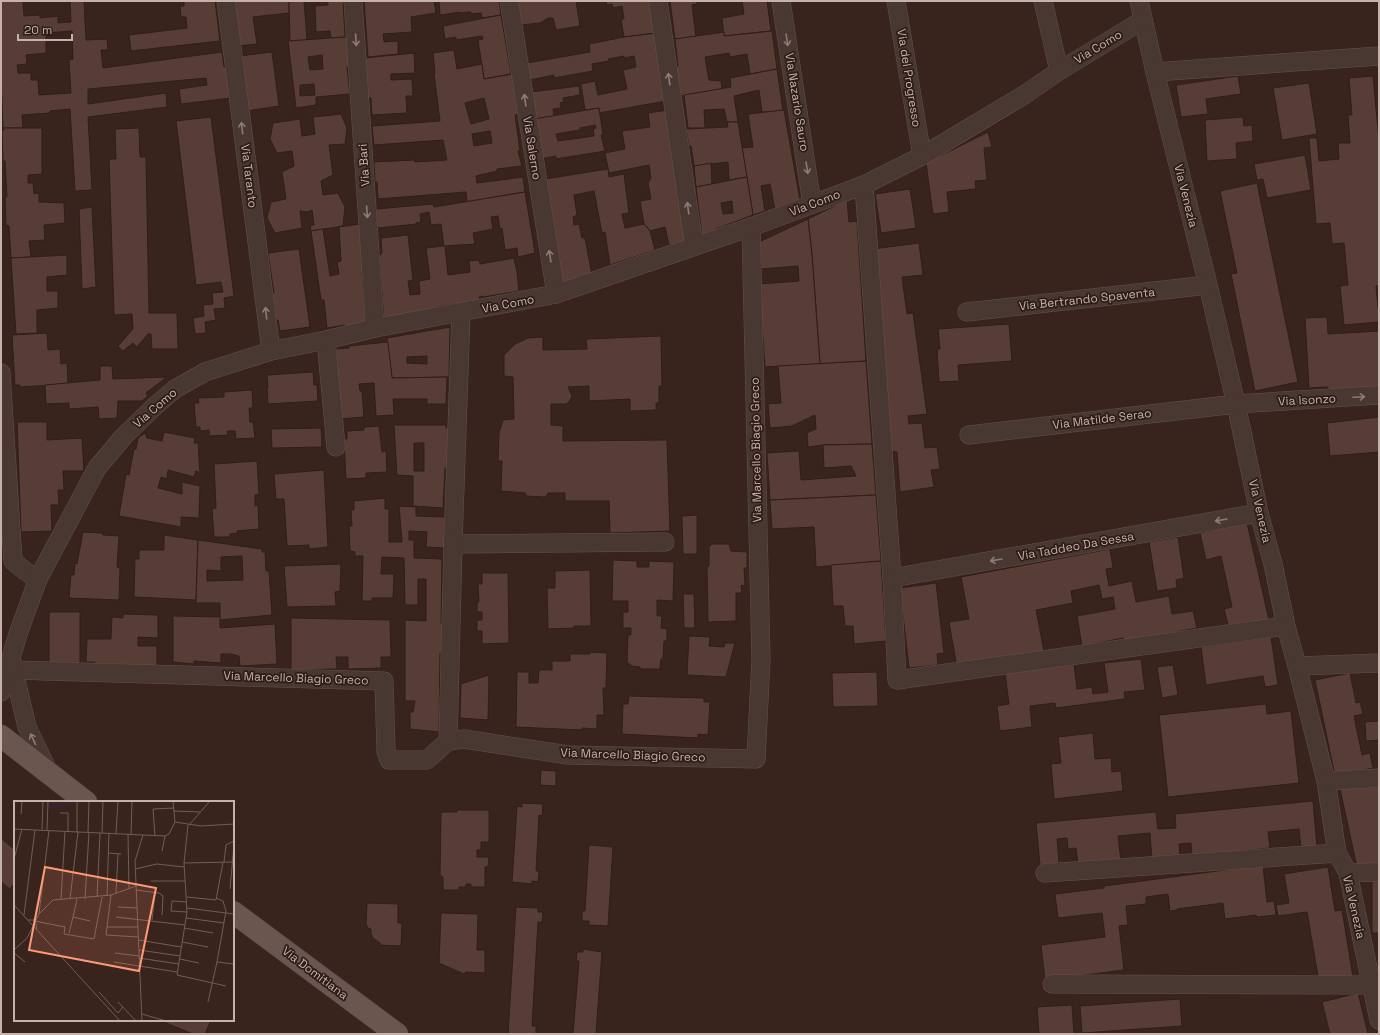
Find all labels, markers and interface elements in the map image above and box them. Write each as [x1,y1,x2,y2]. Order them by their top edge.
scale bar [18,16,72,42]
text: 20 m [24,22,52,38]
street label: Via Como [1071,26,1125,68]
street label: Via del Progresso [893,28,925,128]
one-way arrow [352,33,359,46]
one-way arrow [783,33,791,46]
street label: Via Nazario Sauro [781,52,813,152]
one-way arrow [665,73,673,86]
one-way arrow [521,94,529,107]
street label: Via Salerno [519,115,545,181]
one-way arrow [238,122,246,135]
street label: Via Taranto [237,143,261,209]
street label: Via Bari [355,143,373,187]
one-way arrow [803,161,811,174]
street label: Via Venezia [1170,163,1202,229]
street label: Via Como [787,186,843,220]
one-way arrow [684,202,692,215]
one-way arrow [364,205,371,218]
one-way arrow [545,250,553,263]
street label: Via Bertrando Spaventa [1018,284,1156,314]
street label: Via Como [480,291,536,317]
one-way arrow [263,307,270,320]
street label: Via Marcello Biagio Greco [747,377,765,523]
street label: Via Como [130,385,180,431]
street label: Via Isonzo [1278,390,1336,410]
one-way arrow [1352,393,1365,400]
street label: Via Matilde Serao [1052,405,1152,433]
street label: Via Venezia [1245,478,1275,544]
one-way arrow [1215,516,1228,524]
street label: Via Taddeo Da Sessa [1017,528,1135,564]
one-way arrow [990,556,1003,564]
street label: Via Marcello Biagio Greco [223,667,369,689]
one-way arrow [29,733,36,745]
street label: Via Marcello Biagio Greco [560,744,706,766]
inset map [14,801,234,1021]
street label: Via Venezia [1339,874,1369,940]
street label: Via Domitiana [279,943,351,1003]

